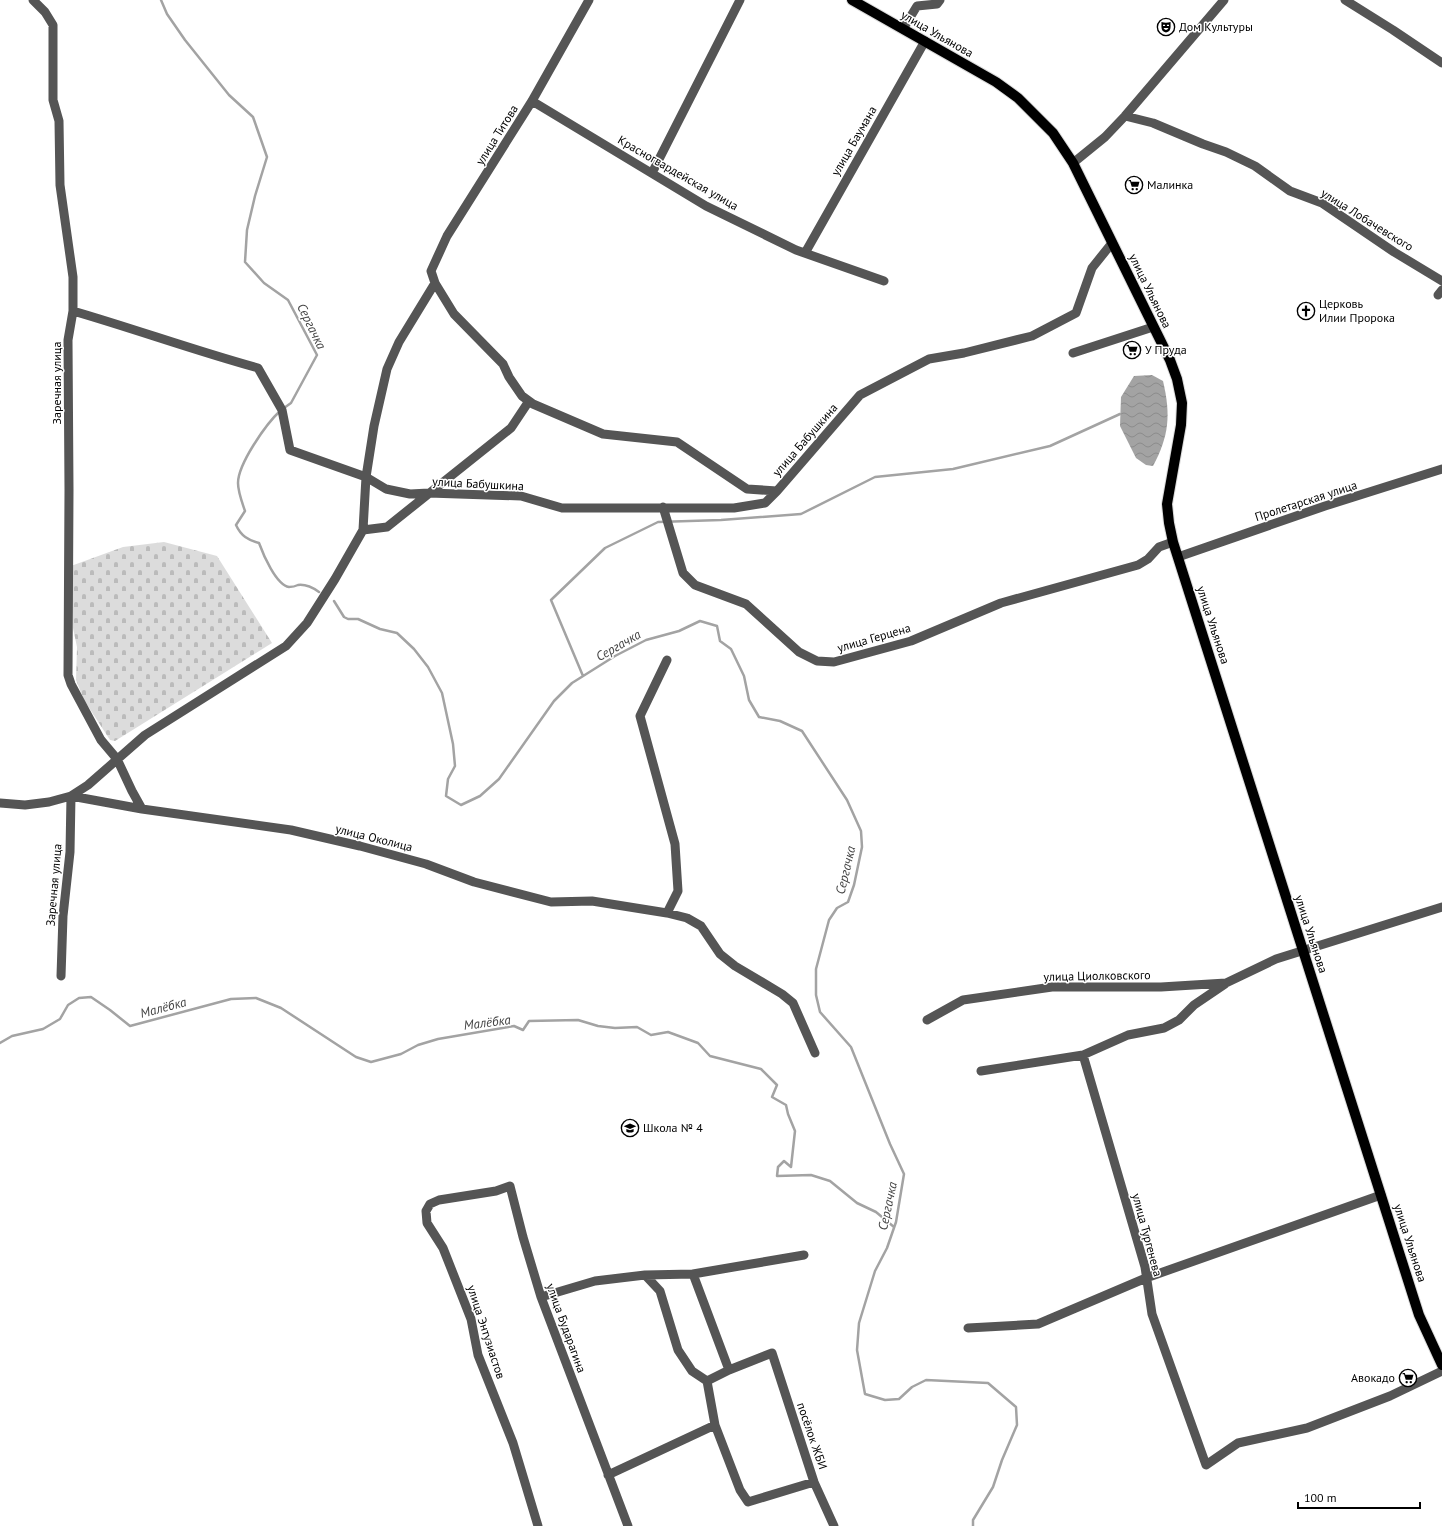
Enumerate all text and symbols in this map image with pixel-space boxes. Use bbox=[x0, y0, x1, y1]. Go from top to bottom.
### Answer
street label: улица Ульянова bbox=[898, 7, 976, 60]
theatre icon: Дом Культуры bbox=[1156, 17, 1176, 37]
place label: Дом Культуры bbox=[1179, 19, 1253, 34]
street label: улица Титова bbox=[472, 102, 521, 168]
street label: улица Баумана bbox=[828, 103, 880, 178]
street label: Красногвардейская улица bbox=[615, 132, 741, 213]
supermarket icon: Малинка bbox=[1124, 175, 1144, 195]
place label: Малинка bbox=[1147, 177, 1193, 192]
street label: улица Лобачевского bbox=[1318, 185, 1416, 254]
street label: улица Ульянова bbox=[1126, 251, 1175, 331]
place label: Церковь Илии Пророка bbox=[1319, 296, 1395, 325]
water label: Сергачка bbox=[293, 300, 330, 353]
church icon: Церковь Илии Пророка bbox=[1296, 301, 1316, 321]
supermarket icon: У Пруда bbox=[1122, 340, 1142, 360]
street label: Заречная улица bbox=[49, 342, 64, 424]
place label: У Пруда bbox=[1145, 342, 1187, 357]
street label: улица Бабушкина bbox=[769, 400, 840, 479]
street label: улица Бабушкина bbox=[432, 474, 524, 493]
street label: Пролетарская улица bbox=[1253, 477, 1359, 524]
street label: улица Ульянова bbox=[1194, 584, 1233, 666]
street label: улица Герцена bbox=[836, 620, 912, 655]
water label: Сергачка bbox=[593, 625, 644, 665]
street label: улица Околица bbox=[334, 821, 414, 854]
street label: Заречная улица bbox=[42, 843, 65, 927]
water label: Сергачка bbox=[832, 844, 859, 896]
street label: улица Ульянова bbox=[1292, 893, 1331, 975]
street label: улица Циолковского bbox=[1043, 967, 1151, 984]
water label: Малёбка bbox=[138, 993, 189, 1022]
water label: Малёбка bbox=[463, 1011, 512, 1034]
school or university icon: Школа № 4 bbox=[620, 1118, 640, 1138]
place label: Школа № 4 bbox=[643, 1120, 703, 1135]
water label: Сергачка bbox=[874, 1180, 901, 1232]
street label: улица Тургенева bbox=[1129, 1192, 1166, 1278]
street label: улица Ульянова bbox=[1391, 1202, 1430, 1284]
street label: улица Бударагина bbox=[543, 1281, 590, 1375]
street label: улица Энтузиастов bbox=[464, 1283, 509, 1381]
supermarket icon: Авокадо bbox=[1398, 1368, 1418, 1388]
place label: Авокадо bbox=[1351, 1370, 1395, 1385]
street label: посёлок ЖБИ bbox=[794, 1400, 831, 1471]
scale bar bbox=[1298, 1484, 1420, 1510]
text: 100 m bbox=[1304, 1490, 1337, 1505]

